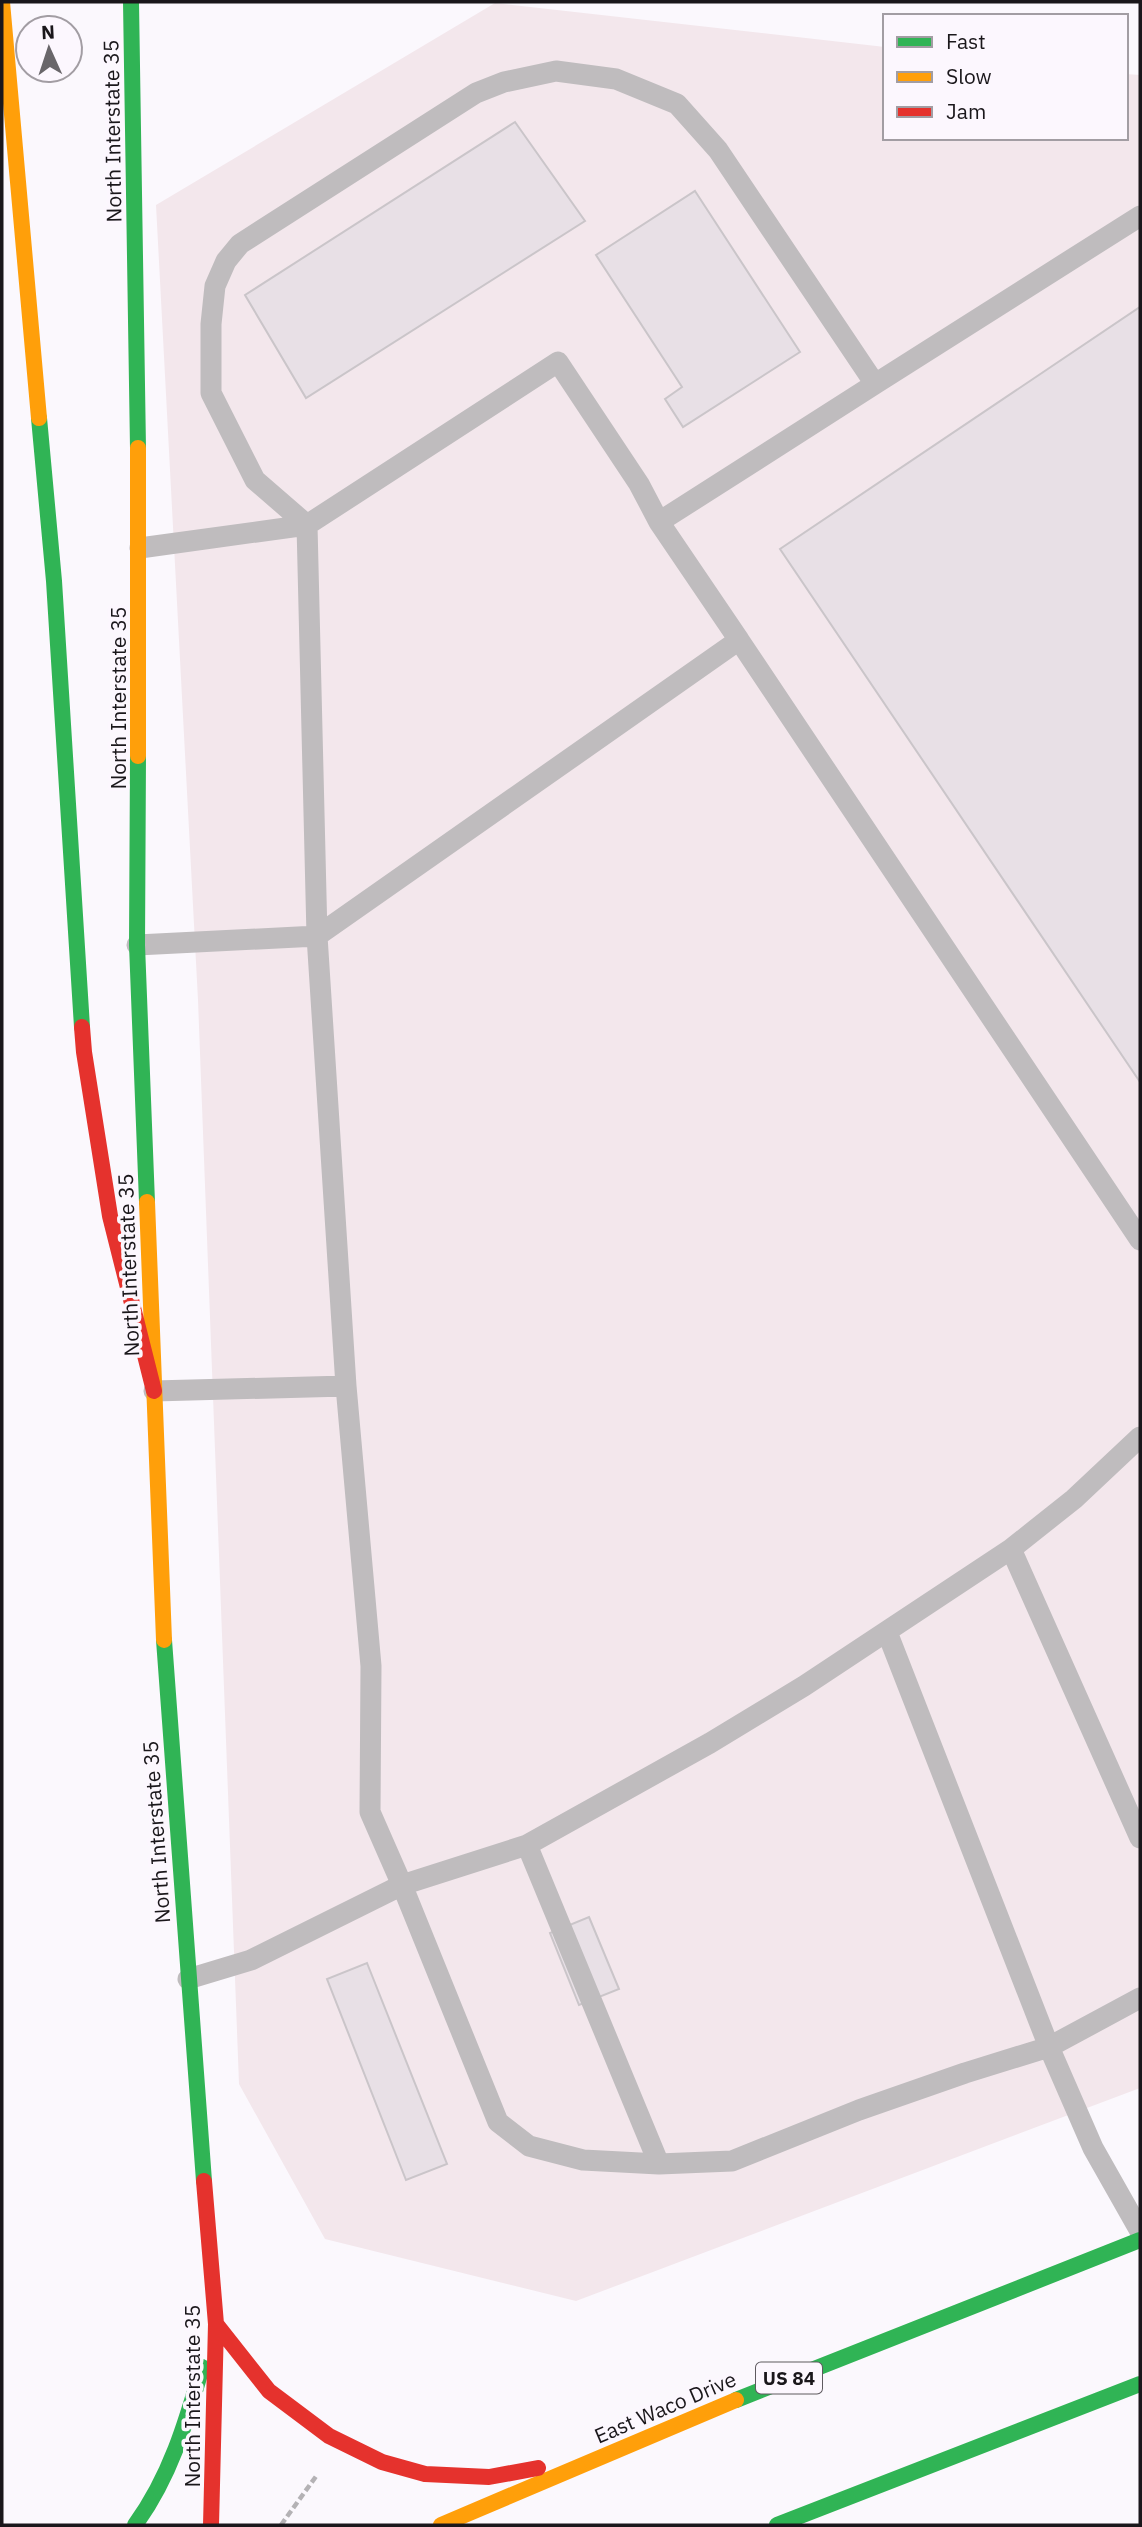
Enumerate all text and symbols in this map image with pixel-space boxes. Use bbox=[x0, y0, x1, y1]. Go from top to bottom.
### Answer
north arrow bbox=[14, 14, 84, 84]
legend bbox=[883, 14, 1128, 140]
text: N bbox=[41, 20, 56, 44]
text: Fast bbox=[946, 27, 986, 55]
street label: North Interstate 35 bbox=[96, 39, 128, 223]
text: Slow bbox=[946, 62, 992, 90]
text: Jam bbox=[946, 97, 986, 125]
street label: North Interstate 35 bbox=[104, 606, 132, 790]
street label: North Interstate 35 bbox=[111, 1173, 145, 1357]
street label: North Interstate 35 bbox=[136, 1740, 176, 1924]
street label: North Interstate 35 bbox=[178, 2304, 206, 2488]
road number: US 84 bbox=[756, 2362, 822, 2394]
street label: East Waco Drive bbox=[590, 2365, 740, 2449]

